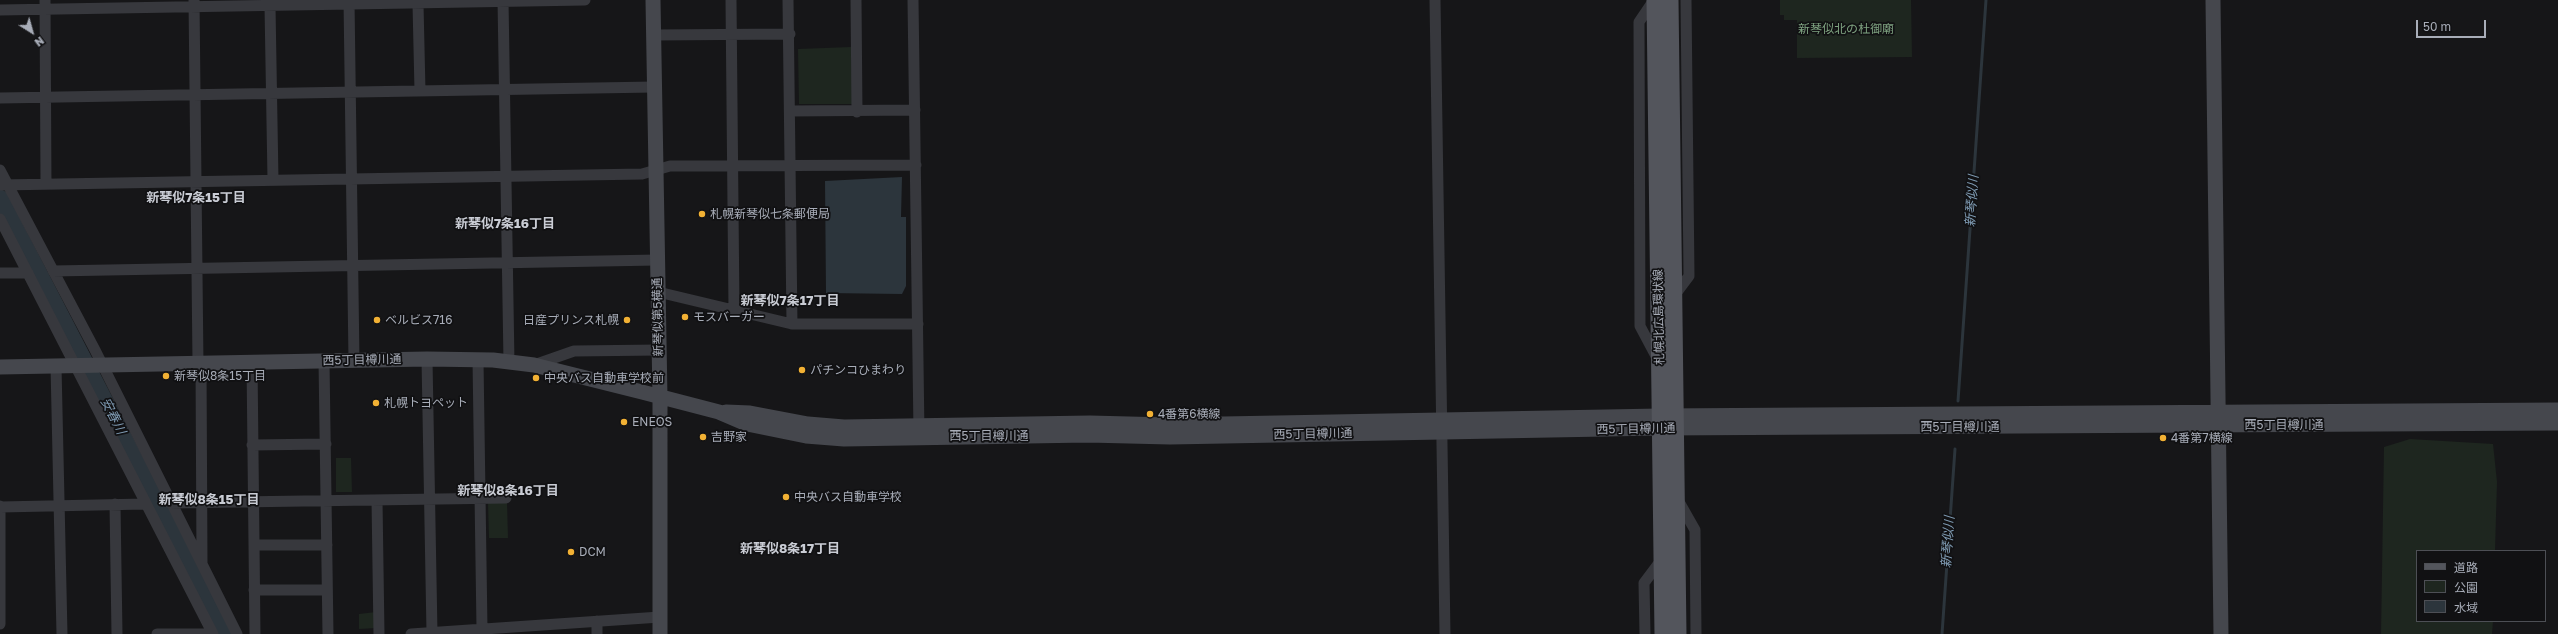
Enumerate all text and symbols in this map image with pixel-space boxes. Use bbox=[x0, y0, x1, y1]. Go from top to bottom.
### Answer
north arrow bbox=[12, 12, 52, 52]
scale bar bbox=[2418, 12, 2488, 38]
text: 50 m bbox=[2423, 19, 2451, 34]
park label: 新琴似北の杜御廟 bbox=[1798, 22, 1894, 36]
text: N bbox=[32, 34, 47, 50]
water label: 新琴似川 bbox=[1962, 175, 1982, 227]
district label: 新琴似7条15丁目 bbox=[146, 190, 246, 206]
place label: 札幌新琴似七条郵便局 bbox=[710, 207, 830, 221]
marker: 札幌新琴似七条郵便局 bbox=[697, 209, 707, 219]
district label: 新琴似7条16丁目 bbox=[455, 216, 555, 232]
street label: 札幌北広島環状線 bbox=[1651, 269, 1667, 365]
street label: 新琴似第5横通 bbox=[650, 277, 666, 357]
district label: 新琴似7条17丁目 bbox=[741, 293, 839, 309]
place label: モスバーガー bbox=[693, 310, 765, 324]
marker: モスバーガー bbox=[680, 312, 690, 322]
place label: ベルビス716 bbox=[385, 313, 452, 327]
place label: 日産プリンス札幌 bbox=[523, 313, 619, 327]
marker: ベルビス716 bbox=[372, 315, 382, 325]
marker: 日産プリンス札幌 bbox=[622, 315, 632, 325]
street label: 西5丁目樽川通 bbox=[322, 352, 402, 368]
place label: パチンコひまわり bbox=[810, 363, 906, 377]
marker: パチンコひまわり bbox=[797, 365, 807, 375]
place label: 新琴似8条15丁目 bbox=[174, 369, 266, 383]
marker: 新琴似8条15丁目 bbox=[161, 371, 171, 381]
place label: 中央バス自動車学校前 bbox=[544, 371, 664, 385]
marker: 中央バス自動車学校前 bbox=[531, 373, 541, 383]
water label: 安春川 bbox=[97, 395, 129, 437]
place label: 札幌トヨペット bbox=[384, 396, 468, 410]
marker: 札幌トヨペット bbox=[371, 398, 381, 408]
place label: 4番第6横線 bbox=[1158, 407, 1221, 421]
marker: 4番第6横線 bbox=[1145, 409, 1155, 419]
place label: ENEOS bbox=[632, 415, 672, 429]
marker: ENEOS bbox=[619, 417, 629, 427]
street label: 西5丁目樽川通 bbox=[2245, 418, 2323, 432]
street label: 西5丁目樽川通 bbox=[1921, 420, 1999, 434]
street label: 西5丁目樽川通 bbox=[1596, 421, 1676, 437]
street label: 西5丁目樽川通 bbox=[1273, 426, 1353, 442]
street label: 西5丁目樽川通 bbox=[950, 429, 1028, 443]
place label: 吉野家 bbox=[711, 430, 747, 444]
place label: 4番第7横線 bbox=[2171, 431, 2233, 445]
marker: 吉野家 bbox=[698, 432, 708, 442]
marker: 4番第7横線 bbox=[2158, 433, 2168, 443]
district label: 新琴似8条16丁目 bbox=[457, 483, 559, 499]
place label: 中央バス自動車学校 bbox=[794, 490, 902, 504]
district label: 新琴似8条15丁目 bbox=[159, 492, 259, 508]
marker: 中央バス自動車学校 bbox=[781, 492, 791, 502]
water label: 新琴似川 bbox=[1938, 516, 1958, 568]
district label: 新琴似8条17丁目 bbox=[740, 541, 840, 557]
place label: DCM bbox=[579, 545, 606, 559]
marker: DCM bbox=[566, 547, 576, 557]
legend bbox=[2416, 550, 2546, 622]
text: 道路 bbox=[2454, 560, 2478, 575]
text: 公園 bbox=[2454, 580, 2478, 595]
text: 水域 bbox=[2454, 600, 2478, 615]

